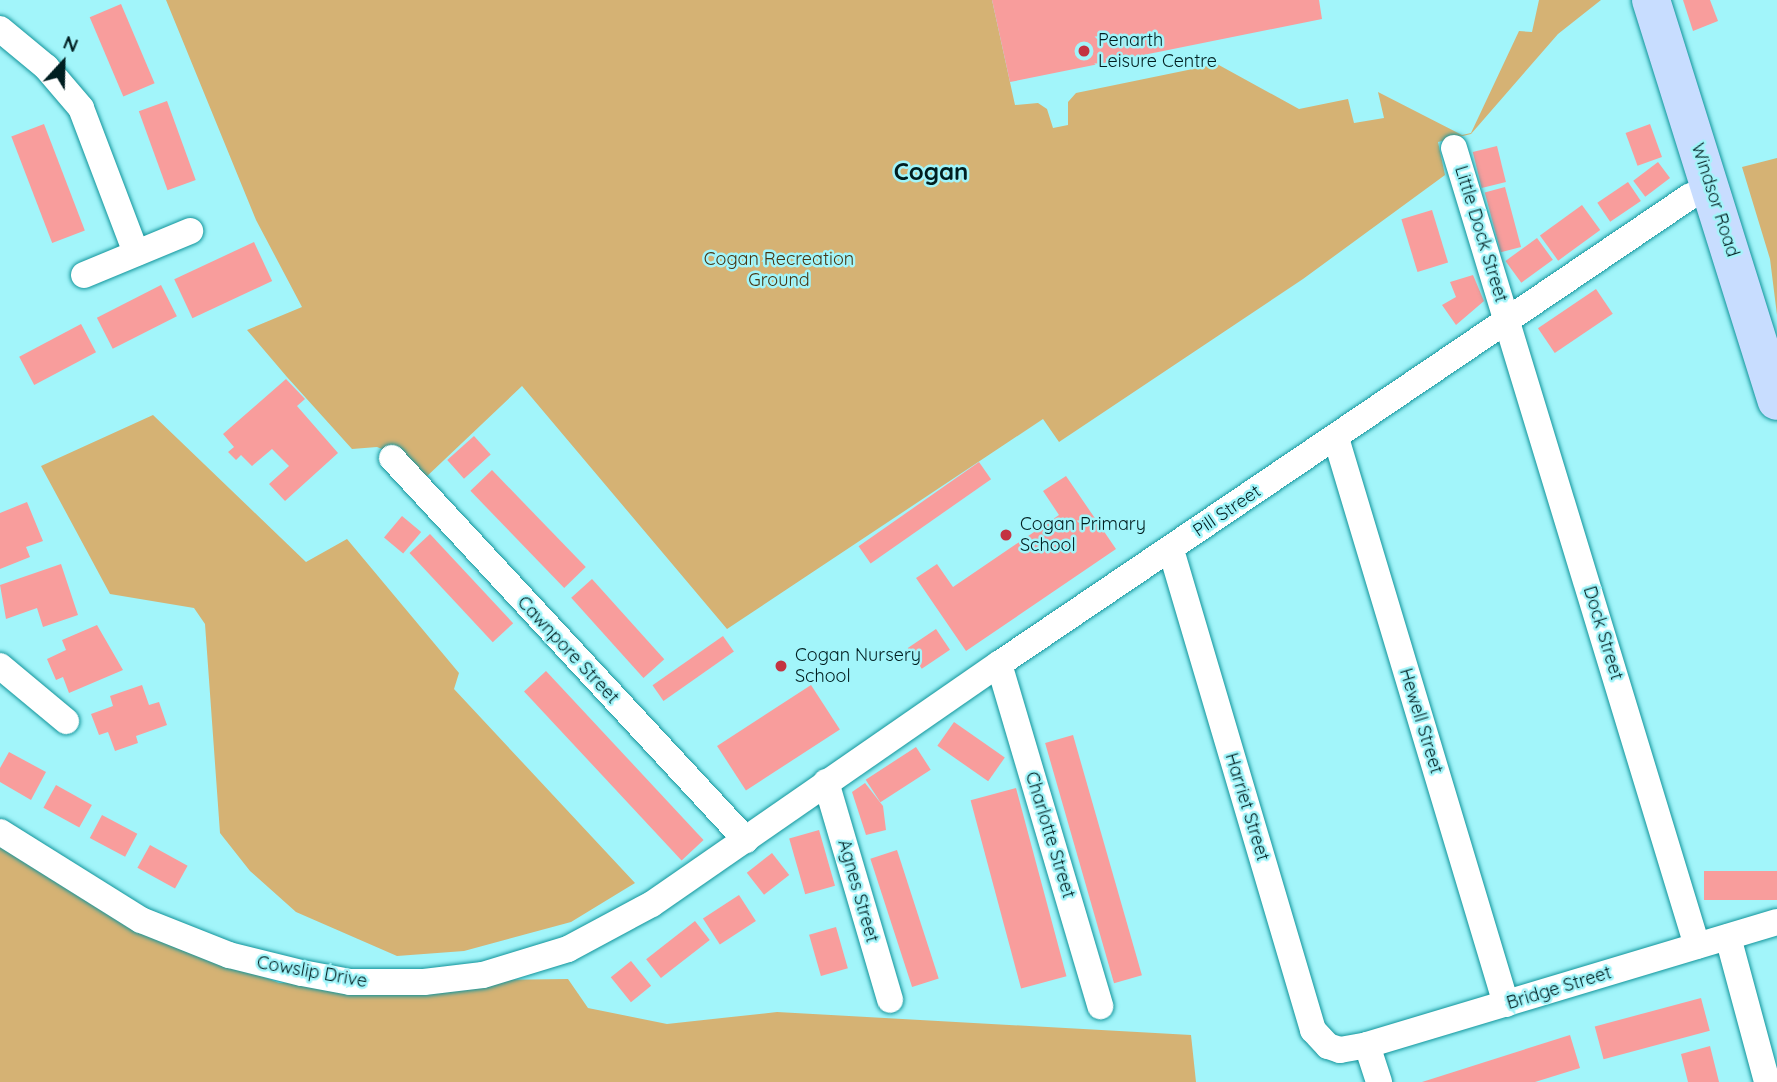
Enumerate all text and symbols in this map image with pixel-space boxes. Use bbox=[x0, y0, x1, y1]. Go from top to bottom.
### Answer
north arrow bbox=[28, 28, 98, 98]
text: N bbox=[60, 30, 82, 57]
place label: Penarth Leisure Centre bbox=[1098, 30, 1217, 72]
marker: Penarth Leisure Centre bbox=[1076, 43, 1092, 59]
street label: Windsor Road bbox=[1686, 140, 1744, 260]
district label: Cogan bbox=[894, 158, 968, 186]
street label: Little Dock Street bbox=[1450, 163, 1512, 305]
park label: Cogan Recreation Ground bbox=[704, 249, 854, 292]
street label: Pill Street bbox=[1189, 481, 1265, 541]
place label: Cogan Primary School bbox=[1020, 514, 1146, 556]
marker: Cogan Primary School bbox=[998, 527, 1014, 543]
street label: Dock Street bbox=[1578, 583, 1628, 683]
street label: Cawnpore Street bbox=[513, 592, 623, 708]
place label: Cogan Nursery School bbox=[795, 645, 921, 688]
marker: Cogan Nursery School bbox=[773, 658, 789, 674]
street label: Hewell Street bbox=[1395, 666, 1447, 776]
street label: Harriet Street bbox=[1220, 750, 1274, 864]
street label: Charlotte Street bbox=[1021, 769, 1079, 901]
street label: Agnes Street bbox=[833, 837, 883, 945]
street label: Cowslip Drive bbox=[255, 952, 369, 992]
street label: Bridge Street bbox=[1504, 962, 1614, 1014]

